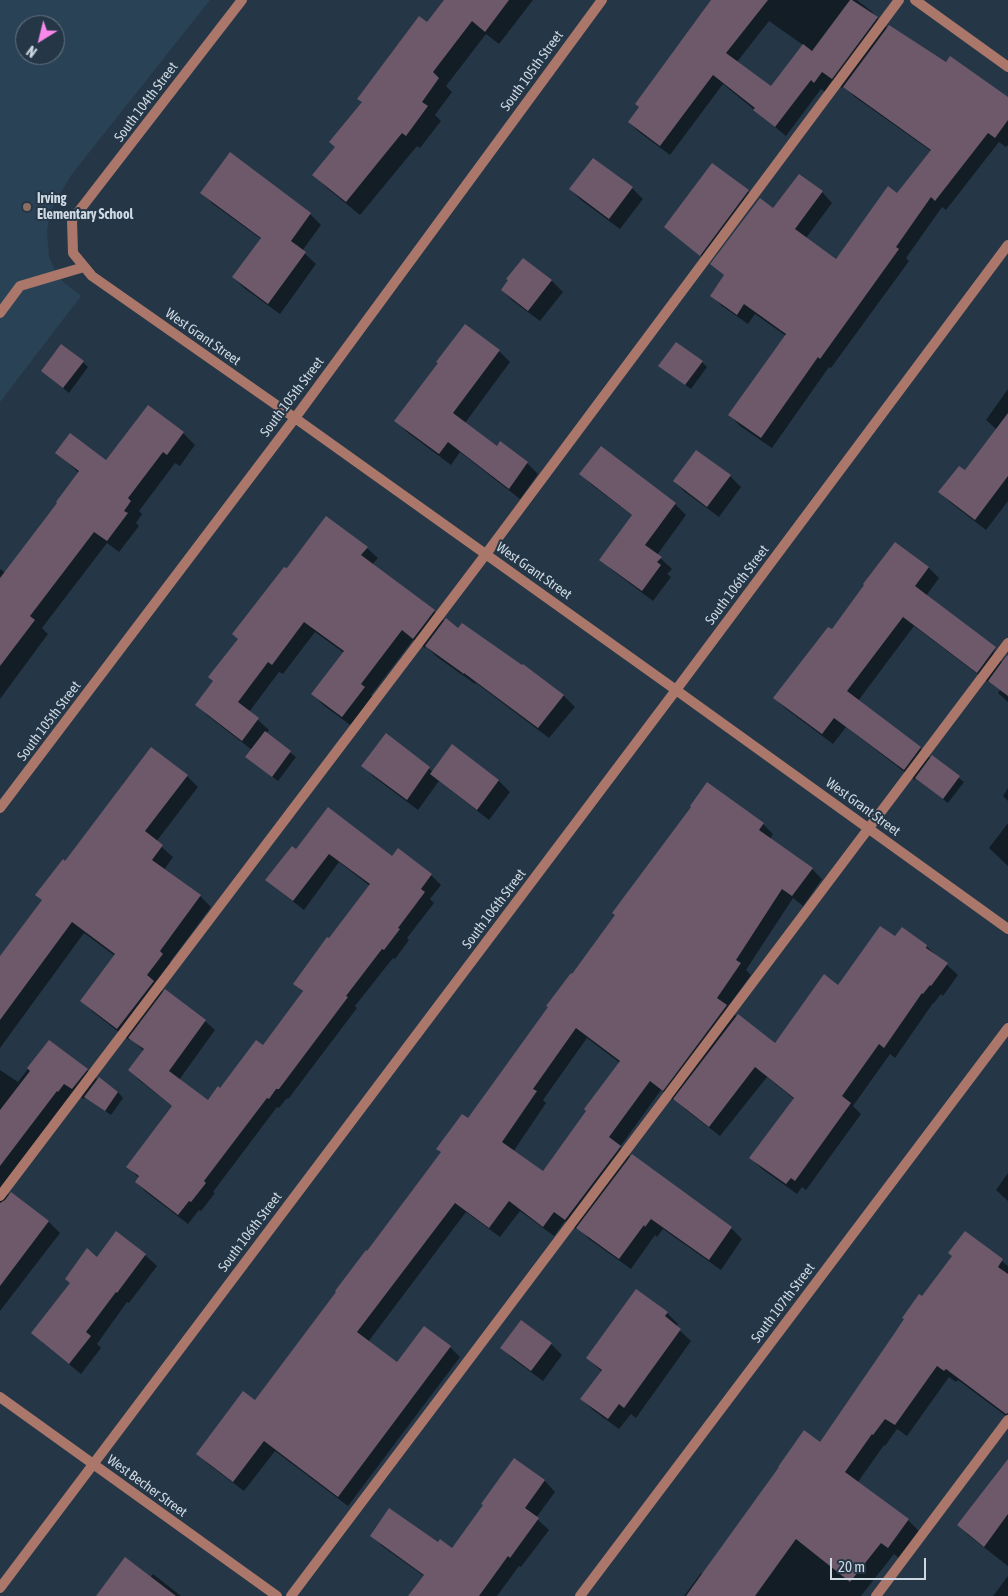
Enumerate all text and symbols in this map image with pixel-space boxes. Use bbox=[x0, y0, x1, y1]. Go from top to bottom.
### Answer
north arrow bbox=[15, 15, 65, 65]
street label: South 105th Street bbox=[497, 28, 567, 114]
text: N bbox=[24, 42, 40, 60]
street label: South 104th Street bbox=[111, 59, 181, 145]
place label: Irving Elementary School bbox=[37, 191, 133, 223]
marker: Irving Elementary School bbox=[21, 201, 33, 213]
street label: West Grant Street bbox=[162, 305, 244, 369]
street label: South 105th Street bbox=[257, 354, 327, 440]
street label: West Grant Street bbox=[493, 539, 575, 603]
street label: South 106th Street bbox=[702, 542, 772, 628]
street label: South 105th Street bbox=[14, 678, 84, 764]
street label: West Grant Street bbox=[822, 774, 904, 840]
street label: South 106th Street bbox=[459, 866, 529, 952]
street label: South 106th Street bbox=[215, 1189, 285, 1275]
street label: South 107th Street bbox=[748, 1260, 818, 1346]
street label: West Becher Street bbox=[104, 1451, 190, 1521]
scale bar bbox=[833, 1548, 929, 1580]
text: 20 m bbox=[838, 1558, 865, 1575]

